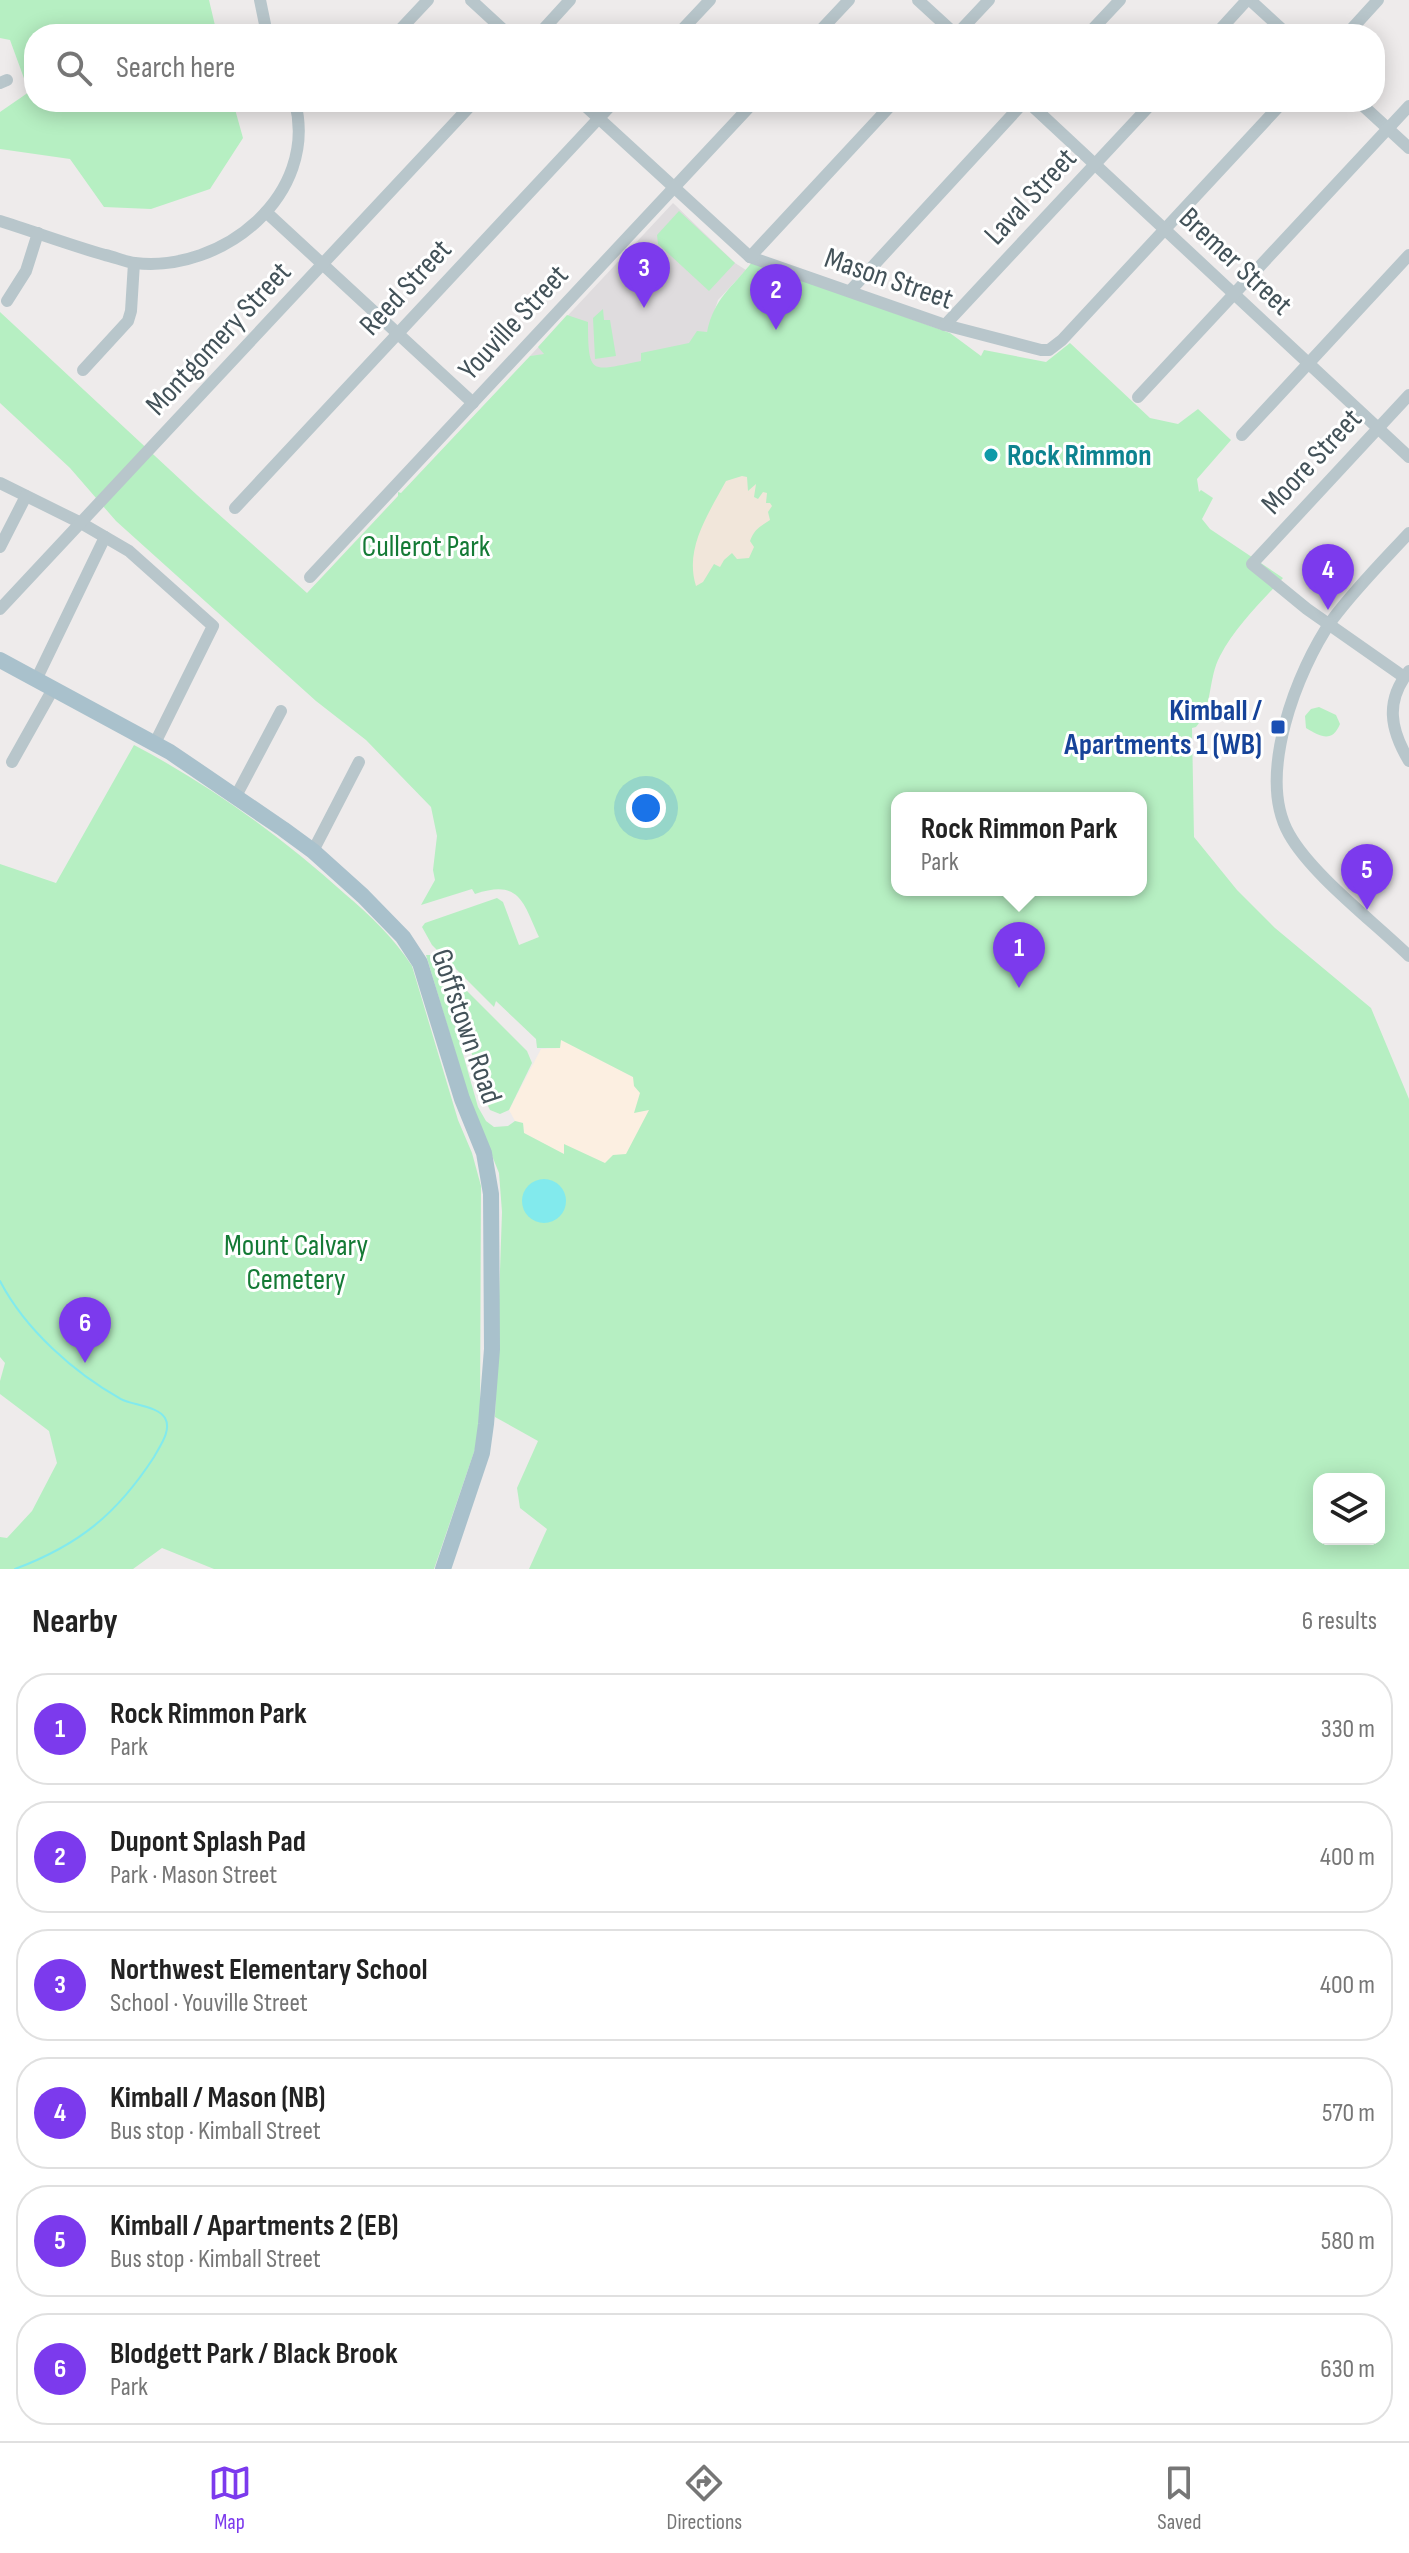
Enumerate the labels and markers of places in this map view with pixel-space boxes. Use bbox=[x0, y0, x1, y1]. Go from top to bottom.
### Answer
pin: 3 bbox=[618, 242, 670, 308]
pin: 2 bbox=[750, 264, 802, 330]
place label: Rock Rimmon bbox=[1007, 438, 1152, 474]
marker: Rock Rimmon bbox=[982, 446, 1000, 464]
pin: 4 bbox=[1302, 544, 1354, 610]
place label: Kimball / Apartments 1 (WB) bbox=[1063, 693, 1262, 763]
marker: Kimball / Apartments 1 (WB) bbox=[1269, 718, 1287, 736]
pin: 5 bbox=[1341, 844, 1393, 910]
pin: 1 bbox=[993, 922, 1045, 988]
pin: 6 bbox=[59, 1297, 111, 1363]

